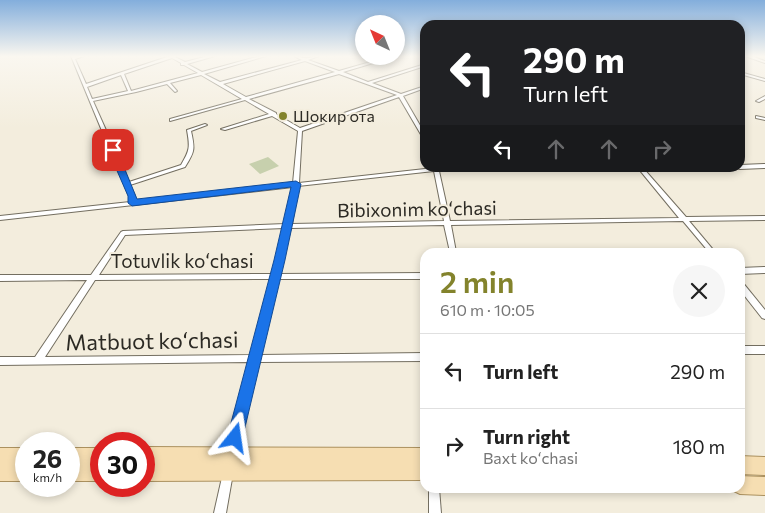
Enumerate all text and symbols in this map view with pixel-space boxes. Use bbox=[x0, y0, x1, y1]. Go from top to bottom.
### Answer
north arrow bbox=[355, 15, 405, 65]
map controls bbox=[355, 15, 405, 65]
text: 290 m bbox=[523, 37, 625, 80]
icon: left bbox=[440, 40, 505, 105]
text: Turn left bbox=[523, 80, 608, 107]
place label: Шокир ота bbox=[293, 106, 375, 125]
marker: Шокир ота bbox=[277, 110, 289, 122]
pin bbox=[92, 129, 134, 171]
icon: left bbox=[489, 135, 517, 163]
icon: ahead bbox=[542, 135, 570, 163]
icon: ahead bbox=[595, 135, 623, 163]
icon: right bbox=[648, 135, 676, 163]
icon: arrive bbox=[99, 136, 127, 164]
street label: Bibixonim koʻchasi bbox=[337, 196, 497, 221]
street label: Totuvlik koʻchasi bbox=[110, 249, 254, 272]
text: 2 min bbox=[440, 262, 514, 299]
button: close bbox=[673, 265, 725, 317]
text: 610 m · 10:05 bbox=[440, 300, 535, 319]
street label: Matbuot koʻchasi bbox=[65, 325, 239, 356]
icon: left bbox=[440, 357, 468, 385]
text: Turn left bbox=[483, 360, 558, 383]
text: 290 m bbox=[670, 360, 725, 383]
position arrow bbox=[208, 411, 260, 463]
text: Turn right bbox=[483, 425, 570, 448]
speed limit sign: 30 bbox=[90, 432, 155, 497]
icon: right bbox=[440, 432, 468, 460]
text: 180 m bbox=[673, 435, 725, 458]
text: 26 bbox=[33, 443, 62, 473]
text: Baxt koʻchasi bbox=[483, 448, 578, 467]
text: km/h bbox=[33, 470, 62, 484]

